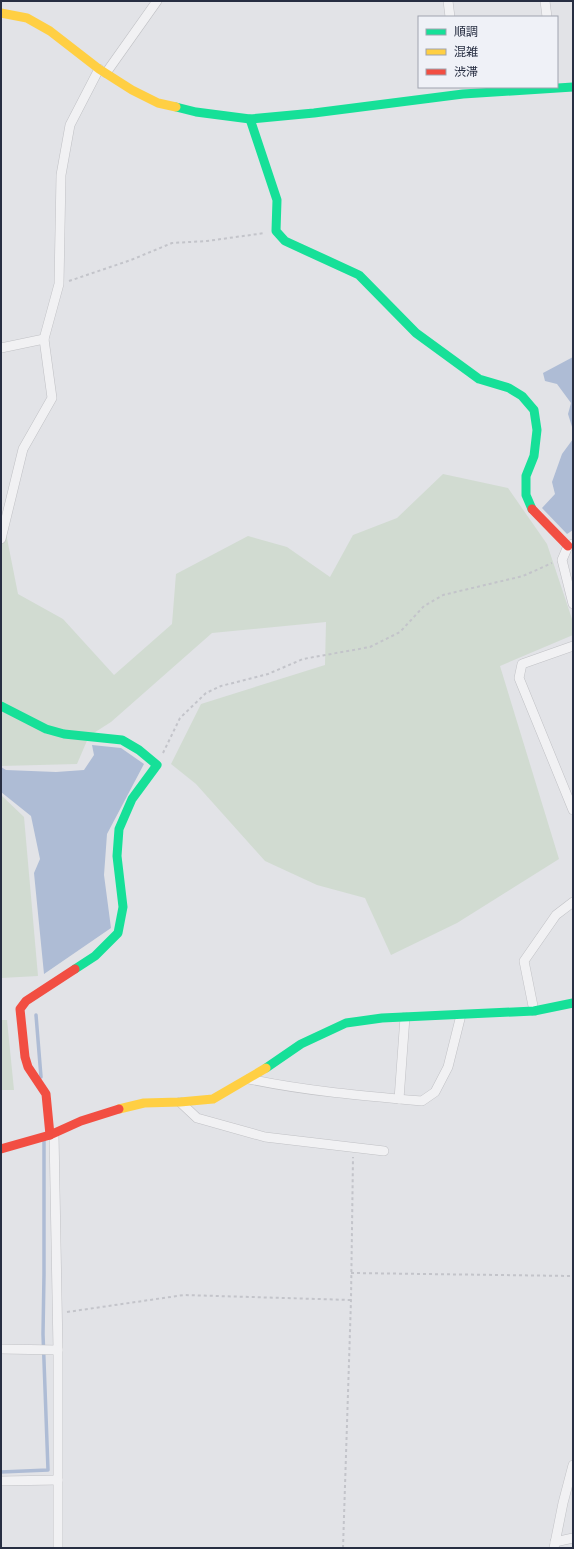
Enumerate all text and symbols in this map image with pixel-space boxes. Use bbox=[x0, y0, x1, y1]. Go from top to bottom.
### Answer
legend bbox=[418, 16, 558, 88]
text: 順調 bbox=[454, 23, 478, 40]
text: 混雑 bbox=[454, 43, 478, 60]
text: 渋滞 bbox=[454, 63, 478, 80]

